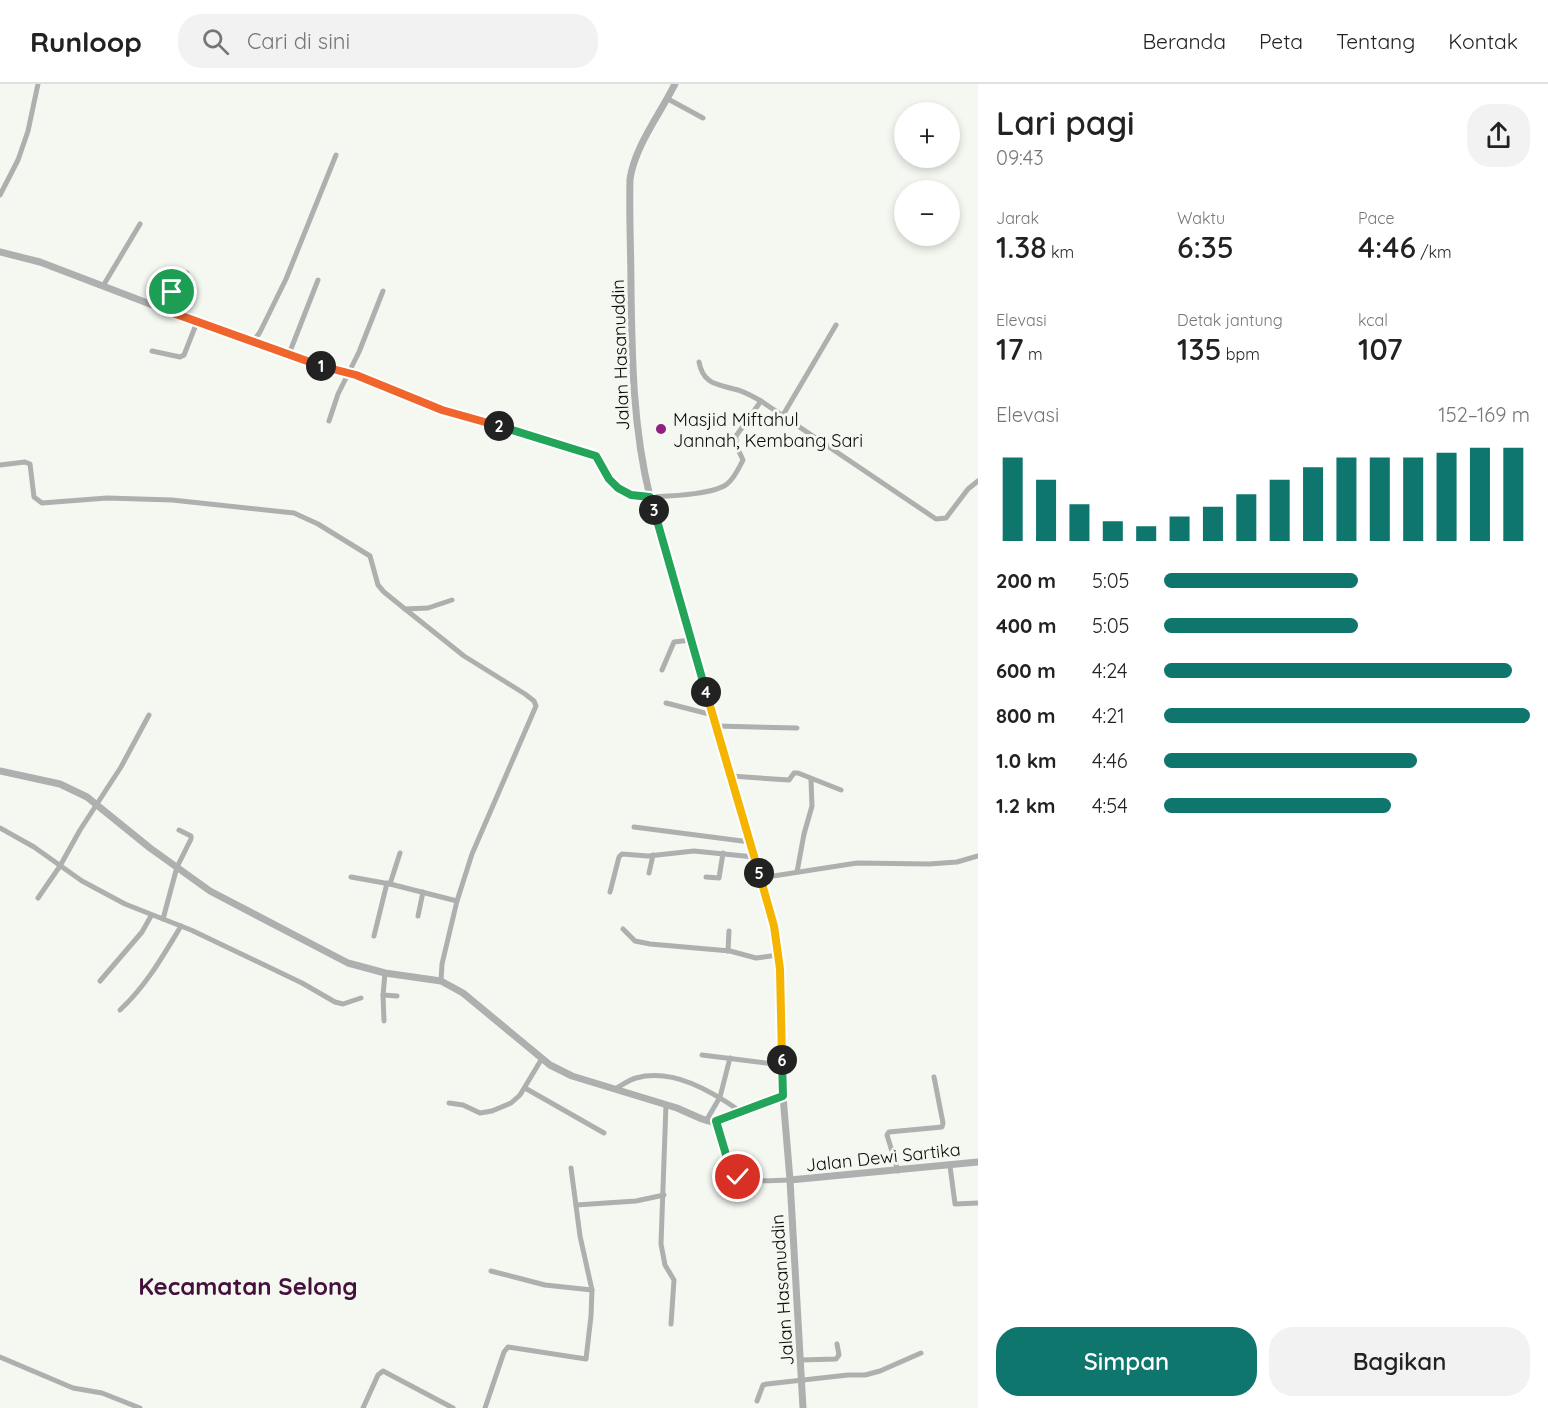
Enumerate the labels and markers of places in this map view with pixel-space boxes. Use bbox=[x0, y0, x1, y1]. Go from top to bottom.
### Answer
pin bbox=[146, 266, 197, 317]
pin: 1 bbox=[306, 351, 336, 381]
place label: Masjid Miftahul Jannah, Kembang Sari bbox=[673, 408, 863, 452]
pin: 2 bbox=[484, 411, 514, 441]
marker: Masjid Miftahul Jannah, Kembang Sari bbox=[654, 422, 668, 436]
pin: 3 bbox=[639, 495, 669, 525]
pin: 4 bbox=[691, 677, 721, 707]
pin: 5 bbox=[744, 858, 774, 888]
pin: 6 bbox=[767, 1045, 797, 1075]
pin bbox=[712, 1151, 763, 1202]

